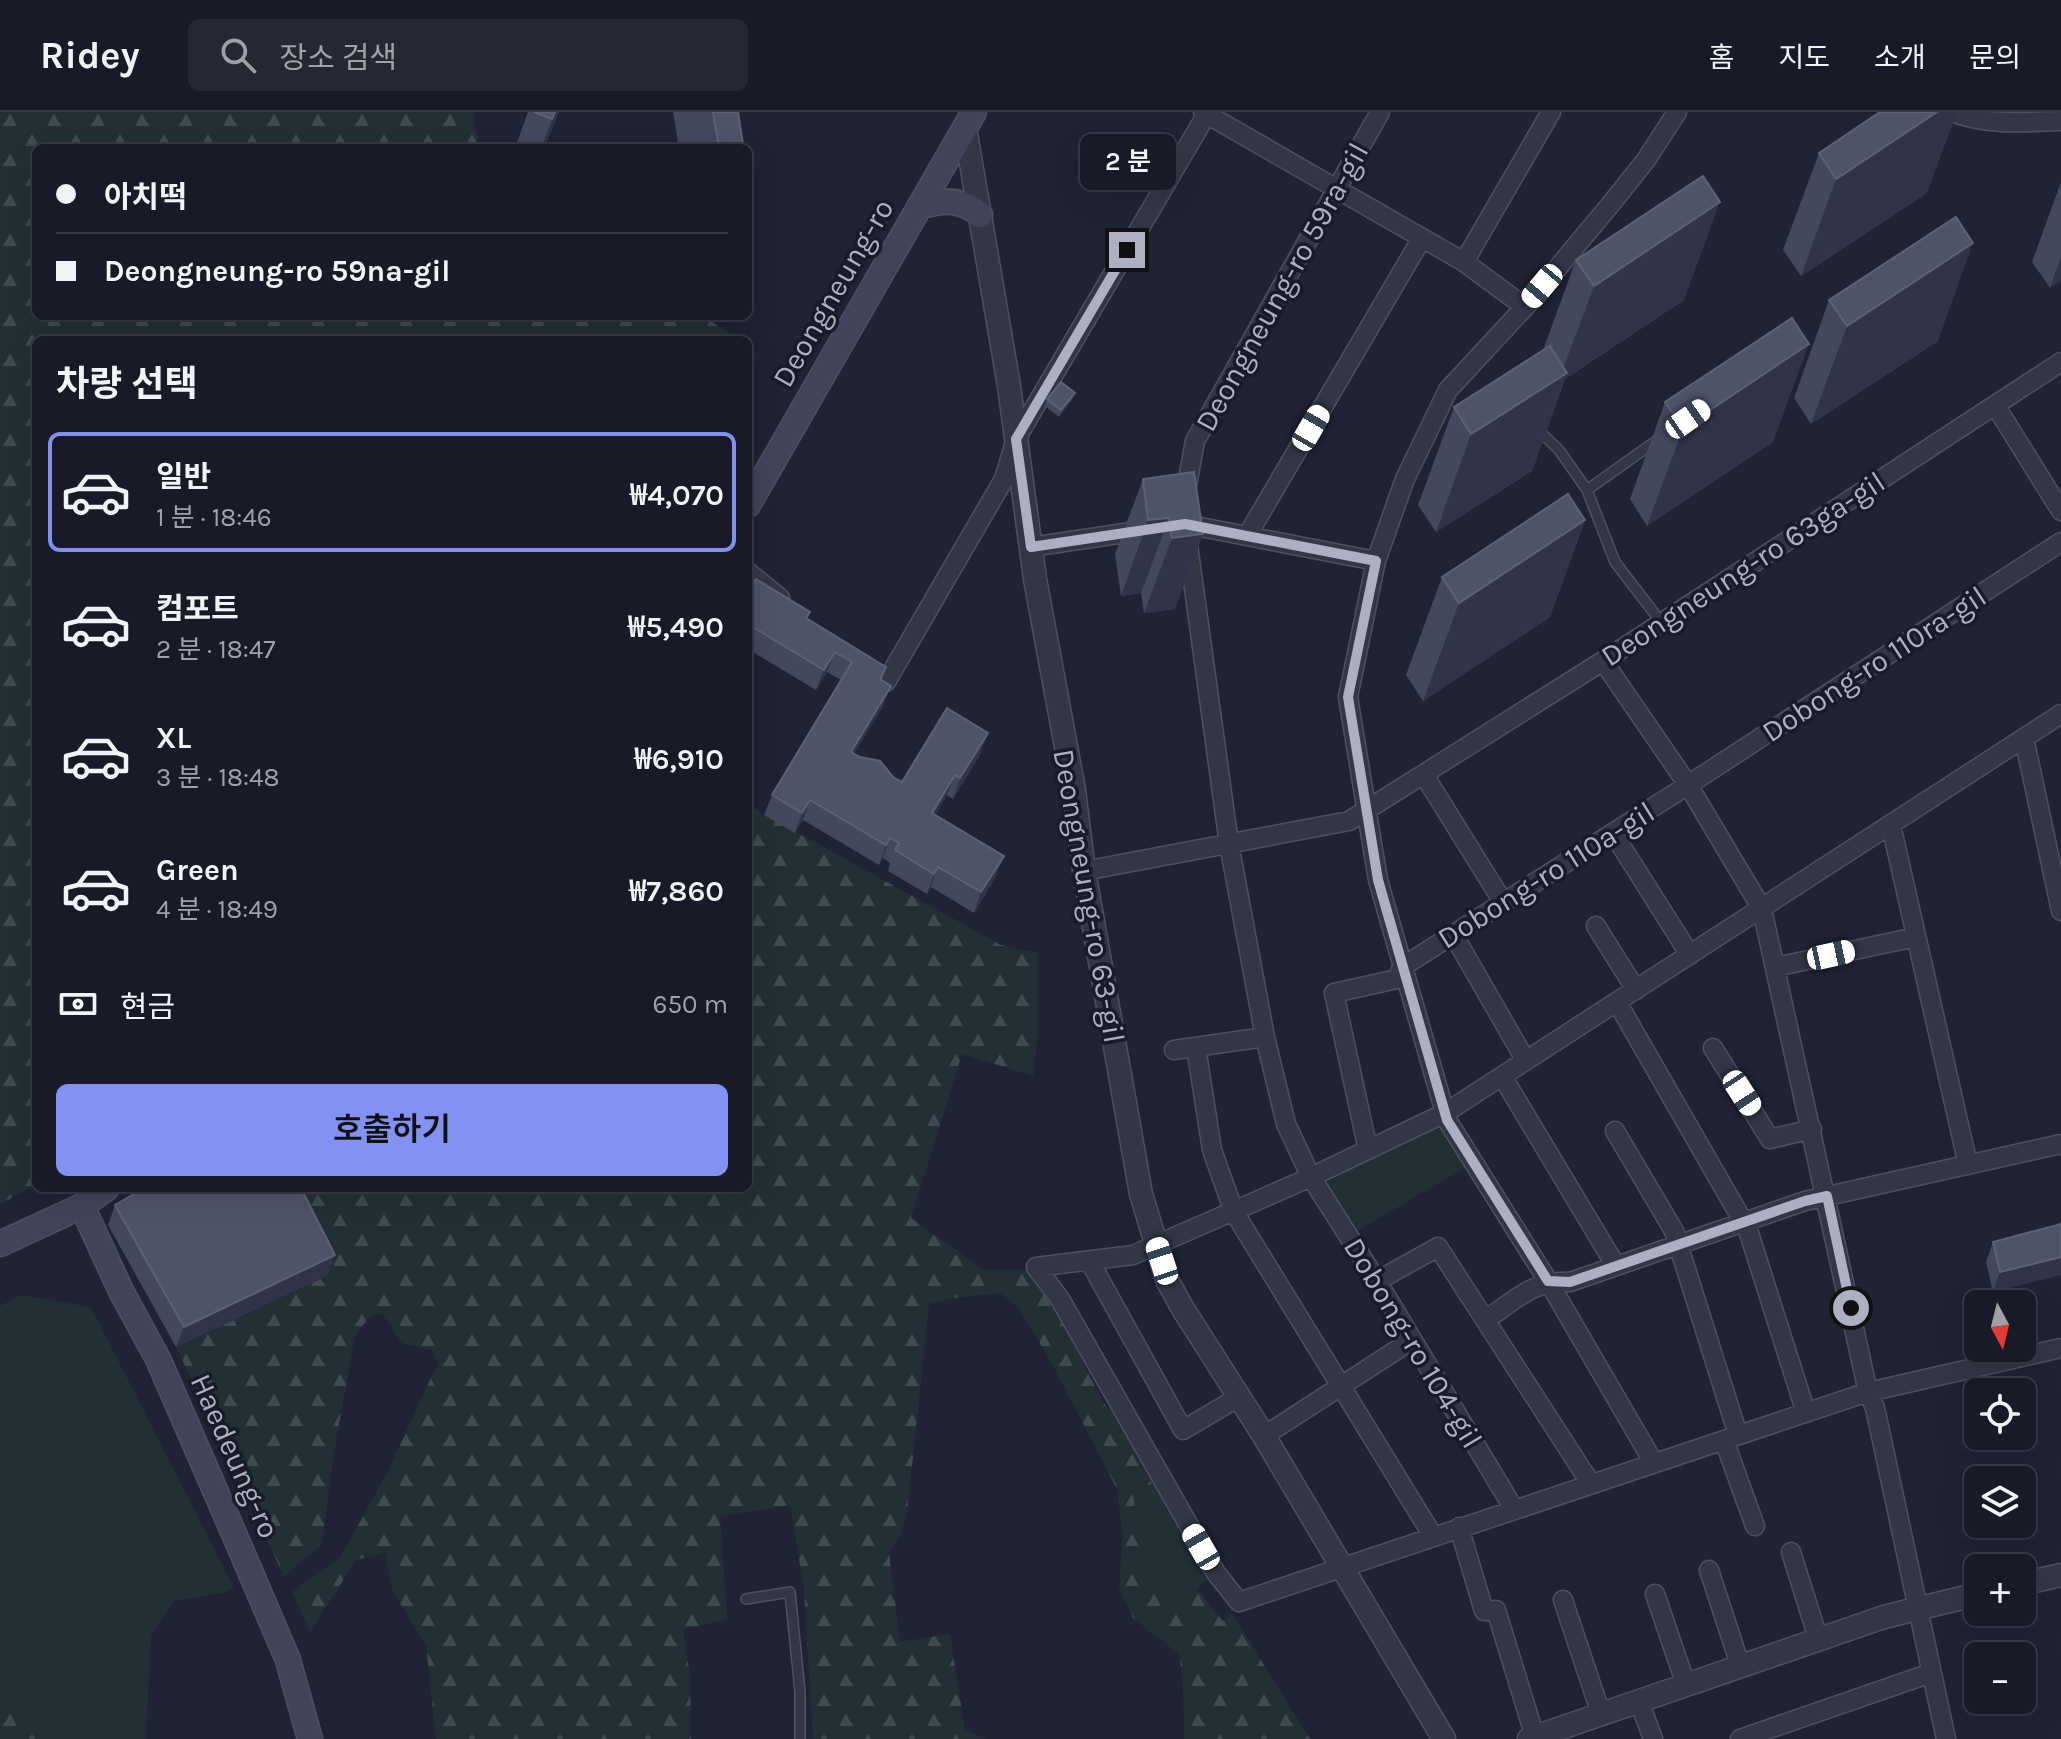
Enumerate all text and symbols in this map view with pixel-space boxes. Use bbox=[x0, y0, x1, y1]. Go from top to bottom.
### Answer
search box bbox=[188, 19, 748, 91]
text: Ridey bbox=[40, 33, 140, 78]
icon: search bbox=[216, 33, 260, 77]
text: 장소 검색 bbox=[280, 40, 397, 76]
text: 홈 bbox=[1709, 41, 1734, 74]
text: 지도 bbox=[1778, 41, 1830, 74]
text: 소개 bbox=[1874, 41, 1925, 74]
text: 문의 bbox=[1969, 41, 2021, 74]
callout: 2 분 bbox=[1079, 134, 1175, 190]
street label: Deongneung-ro 59ra-gil bbox=[1188, 136, 1376, 438]
text: 2 분 bbox=[1105, 146, 1151, 177]
text: 아치떡 bbox=[104, 179, 187, 215]
street label: Deongneung-ro bbox=[765, 193, 901, 393]
route end bbox=[1109, 232, 1145, 268]
text: Deongneung-ro 59na-gil bbox=[104, 253, 450, 289]
car bbox=[1517, 260, 1567, 312]
text: 차량 선택 bbox=[56, 363, 198, 405]
car bbox=[1661, 395, 1715, 443]
car bbox=[1289, 401, 1333, 455]
icon: car bbox=[60, 456, 132, 528]
text: 일반 bbox=[156, 459, 211, 495]
street label: Deongneung-ro 63ga-gil bbox=[1594, 464, 1892, 674]
text: ₩4,070 bbox=[630, 477, 724, 513]
text: 1 분 · 18:46 bbox=[156, 502, 272, 533]
street label: Dobong-ro 110ra-gil bbox=[1755, 578, 1993, 750]
icon: car bbox=[60, 588, 132, 660]
text: 컴포트 bbox=[156, 591, 239, 627]
text: ₩5,490 bbox=[628, 609, 724, 645]
text: 2 분 · 18:47 bbox=[156, 634, 275, 665]
icon: car bbox=[60, 720, 132, 792]
text: XL bbox=[156, 720, 191, 756]
text: ₩6,910 bbox=[634, 741, 724, 777]
street label: Deongneung-ro 63-gil bbox=[1045, 746, 1133, 1046]
text: 3 분 · 18:48 bbox=[156, 762, 280, 793]
street label: Dobong-ro 110a-gil bbox=[1431, 794, 1661, 956]
icon: car bbox=[60, 852, 132, 924]
text: Green bbox=[156, 852, 239, 888]
text: ₩7,860 bbox=[629, 873, 724, 909]
text: 4 분 · 18:49 bbox=[156, 894, 278, 925]
car bbox=[1805, 938, 1857, 972]
icon: cash bbox=[56, 982, 100, 1026]
text: 현금 bbox=[120, 989, 175, 1025]
text: 650 m bbox=[653, 989, 728, 1020]
car bbox=[1719, 1066, 1765, 1120]
button: 호출하기 bbox=[56, 1084, 728, 1176]
street label: Dobong-ro 104-gil bbox=[1336, 1231, 1490, 1455]
car bbox=[1143, 1234, 1181, 1288]
route start bbox=[1833, 1290, 1869, 1326]
north arrow bbox=[1964, 1290, 2036, 1362]
map controls bbox=[1964, 1290, 2036, 1714]
street label: Haedeung-ro bbox=[183, 1368, 287, 1544]
button: locate bbox=[1964, 1378, 2036, 1450]
button: layers bbox=[1964, 1466, 2036, 1538]
car bbox=[1179, 1520, 1223, 1574]
button: + bbox=[1964, 1554, 2036, 1626]
button: − bbox=[1964, 1642, 2036, 1714]

